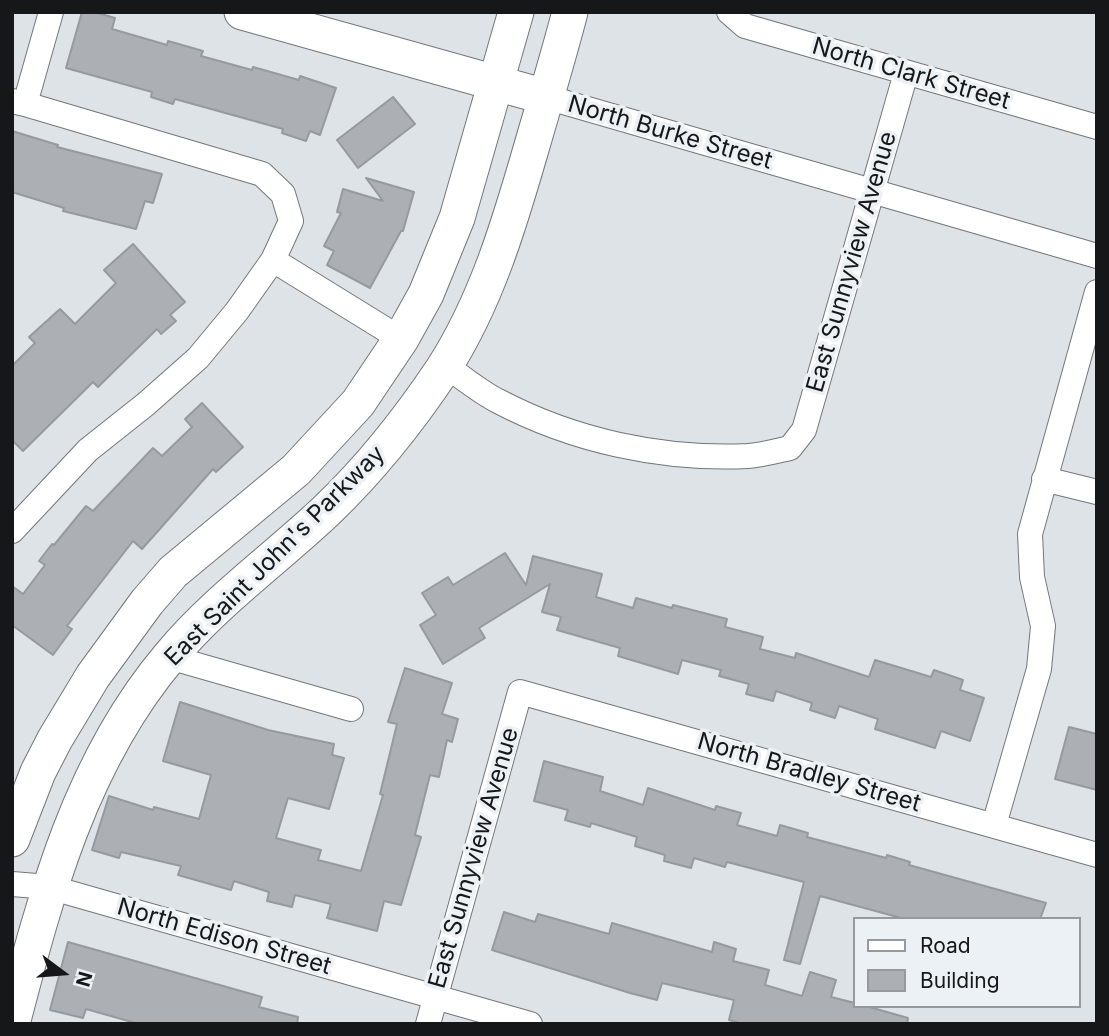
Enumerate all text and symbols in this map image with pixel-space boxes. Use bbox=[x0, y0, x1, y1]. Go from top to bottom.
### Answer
street label: North Clark Street bbox=[809, 32, 1013, 116]
street label: North Burke Street bbox=[565, 90, 775, 176]
street label: East Sunnyview Avenue bbox=[801, 128, 903, 396]
street label: East Saint John's Parkway bbox=[159, 440, 391, 672]
street label: East Sunnyview Avenue bbox=[423, 724, 525, 992]
street label: North Bradley Street bbox=[694, 727, 924, 819]
street label: North Edison Street bbox=[114, 893, 334, 981]
legend bbox=[853, 917, 1081, 1008]
text: Road bbox=[920, 933, 971, 958]
north arrow bbox=[28, 938, 98, 1008]
text: Building bbox=[920, 968, 1000, 993]
text: N bbox=[71, 969, 97, 989]

